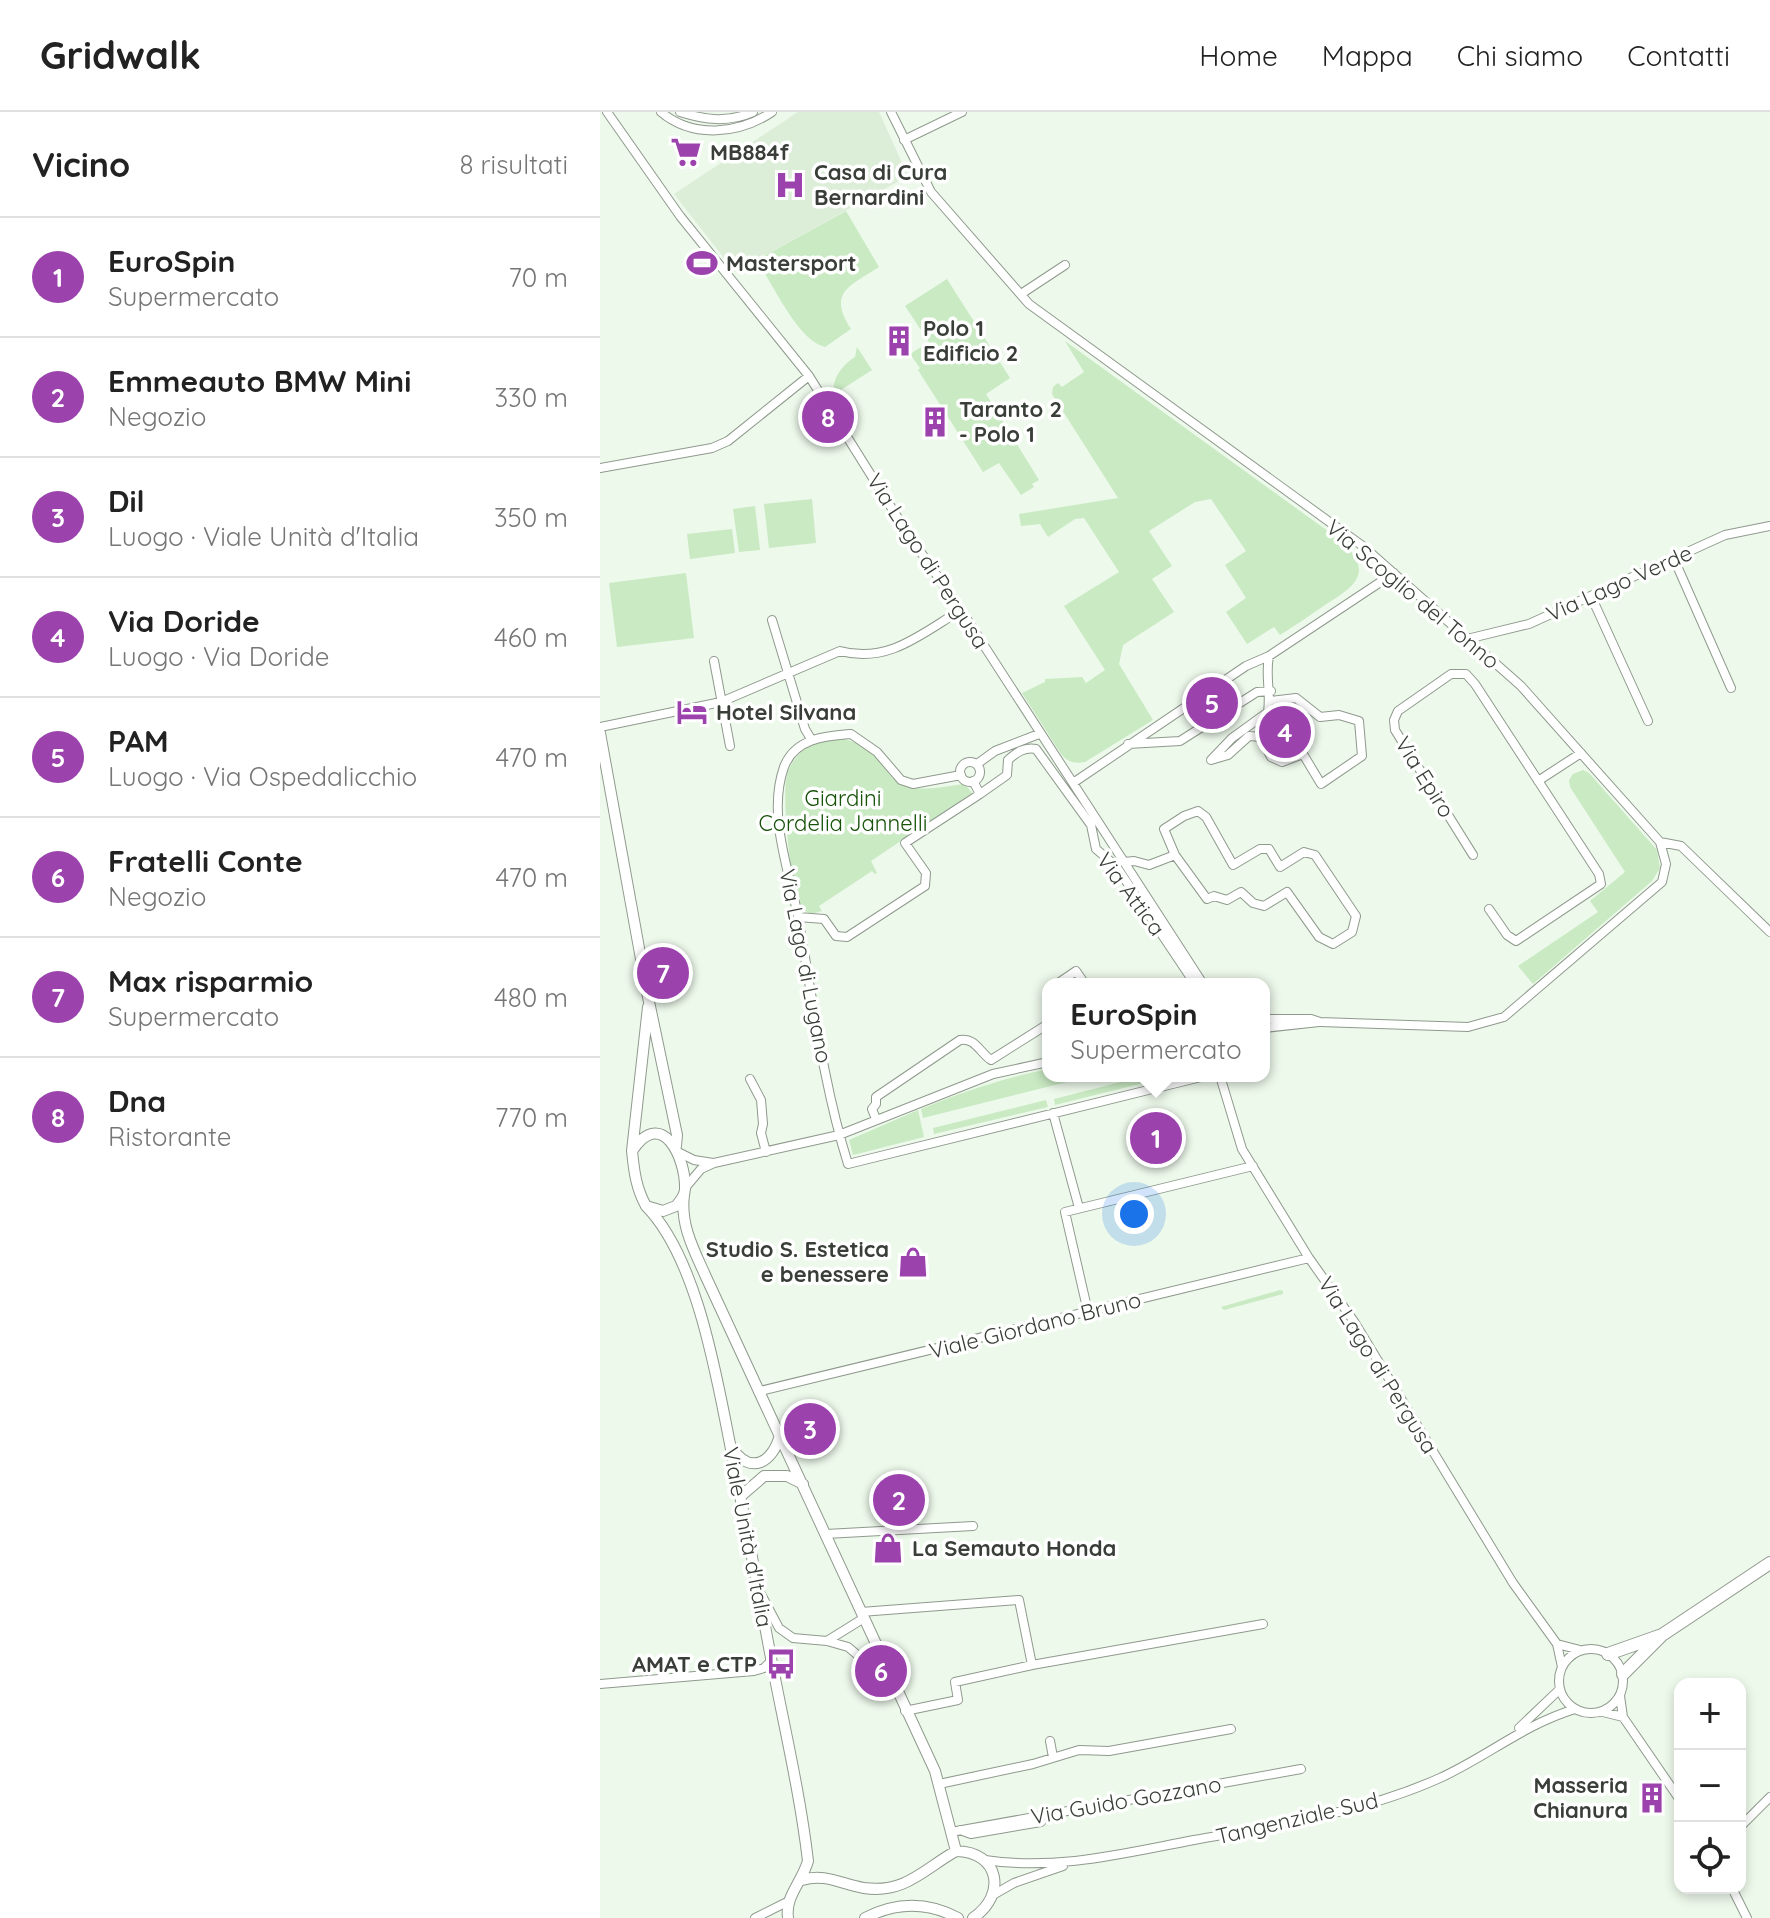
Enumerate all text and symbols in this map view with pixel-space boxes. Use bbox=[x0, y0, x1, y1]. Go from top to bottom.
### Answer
text: Gridwalk bbox=[40, 31, 201, 79]
text: Home bbox=[1199, 38, 1278, 73]
text: Mappa bbox=[1322, 38, 1413, 73]
text: Chi siamo bbox=[1457, 38, 1583, 73]
text: Contatti bbox=[1627, 38, 1730, 73]
supermarket icon: MB884f bbox=[669, 135, 703, 169]
place label: MB884f bbox=[710, 138, 789, 166]
text: Vicino bbox=[32, 143, 130, 186]
text: 8 risultati bbox=[459, 148, 568, 181]
place label: Casa di Cura Bernardini bbox=[814, 158, 947, 211]
hospital icon: Casa di Cura Bernardini bbox=[773, 168, 807, 202]
text: EuroSpin bbox=[108, 242, 235, 280]
sports icon: Mastersport bbox=[685, 246, 719, 280]
place label: Mastersport bbox=[726, 249, 857, 277]
text: 1 bbox=[53, 261, 63, 294]
text: 70 m bbox=[508, 261, 568, 294]
text: Supermercato bbox=[108, 280, 279, 313]
place label: Polo 1 Edificio 2 bbox=[923, 314, 1018, 367]
building icon: Polo 1 Edificio 2 bbox=[882, 324, 916, 358]
text: Emmeauto BMW Mini bbox=[108, 362, 411, 400]
text: 2 bbox=[51, 381, 65, 414]
text: 330 m bbox=[494, 381, 568, 414]
pin: 8 bbox=[802, 387, 854, 447]
place label: Taranto 2 - Polo 1 bbox=[959, 395, 1062, 448]
text: Negozio bbox=[108, 400, 206, 433]
building icon: Taranto 2 - Polo 1 bbox=[918, 405, 952, 439]
street label: Via Lago di Pergusa bbox=[861, 468, 995, 654]
text: Dil bbox=[108, 482, 145, 520]
text: 3 bbox=[51, 501, 65, 534]
text: 350 m bbox=[494, 501, 568, 534]
street label: Via Scoglio del Tonno bbox=[1321, 513, 1505, 675]
text: Luogo · Viale Unità d'Italia bbox=[108, 520, 419, 553]
street label: Via Lago Verde bbox=[1542, 538, 1696, 628]
text: Via Doride bbox=[108, 602, 260, 640]
text: 4 bbox=[50, 621, 66, 654]
text: 460 m bbox=[494, 621, 568, 654]
text: Luogo · Via Doride bbox=[108, 640, 329, 673]
pin: 5 bbox=[1186, 673, 1238, 733]
hotel icon: Hotel Silvana bbox=[675, 695, 709, 729]
place label: Hotel Silvana bbox=[716, 698, 856, 726]
pin: 4 bbox=[1259, 702, 1311, 762]
text: PAM bbox=[108, 722, 169, 760]
street label: Via Epiro bbox=[1389, 731, 1461, 823]
text: 5 bbox=[51, 741, 65, 774]
text: 470 m bbox=[495, 741, 568, 774]
text: Luogo · Via Ospedalicchio bbox=[108, 760, 417, 793]
park label: Giardini Cordelia Jannelli bbox=[758, 784, 928, 837]
text: Fratelli Conte bbox=[108, 842, 303, 880]
street label: Via Attica bbox=[1091, 847, 1171, 941]
text: 6 bbox=[51, 861, 65, 894]
text: 470 m bbox=[495, 861, 568, 894]
street label: Via Lago di Lugano bbox=[773, 866, 839, 1066]
text: Negozio bbox=[108, 880, 206, 913]
pin: 7 bbox=[637, 943, 689, 1003]
text: Max risparmio bbox=[108, 962, 313, 1000]
popup bbox=[1042, 978, 1270, 1082]
text: 7 bbox=[51, 981, 65, 1014]
text: 480 m bbox=[494, 981, 568, 1014]
text: EuroSpin bbox=[1070, 995, 1198, 1033]
text: Supermercato bbox=[108, 1000, 279, 1033]
text: Supermercato bbox=[1070, 1033, 1242, 1066]
text: Dna bbox=[108, 1082, 166, 1120]
text: 8 bbox=[51, 1101, 65, 1134]
text: 770 m bbox=[495, 1101, 568, 1134]
pin: 1 bbox=[1130, 1108, 1182, 1168]
text: Ristorante bbox=[108, 1120, 231, 1153]
your location bbox=[1114, 1194, 1154, 1234]
place label: Studio S. Estetica e benessere bbox=[706, 1235, 889, 1288]
shop icon: Studio S. Estetica e benessere bbox=[896, 1245, 930, 1279]
street label: Via Lago di Pergusa bbox=[1312, 1271, 1444, 1459]
street label: Viale Giordano Bruno bbox=[926, 1285, 1144, 1365]
pin: 3 bbox=[784, 1399, 836, 1459]
street label: Viale Unità d'Italia bbox=[717, 1445, 779, 1629]
pin: 2 bbox=[873, 1470, 925, 1530]
shop icon: La Semauto Honda bbox=[871, 1531, 905, 1565]
place label: La Semauto Honda bbox=[912, 1534, 1116, 1562]
pin: 6 bbox=[855, 1641, 907, 1701]
bus stop icon: AMAT e CTP bbox=[764, 1647, 798, 1681]
place label: AMAT e CTP bbox=[632, 1650, 757, 1678]
map controls bbox=[1674, 1678, 1746, 1894]
button: + bbox=[1674, 1678, 1746, 1750]
button: − bbox=[1674, 1750, 1746, 1822]
street label: Via Guido Gozzano bbox=[1029, 1769, 1223, 1831]
place label: Masseria Chianura bbox=[1533, 1771, 1628, 1824]
building icon: Masseria Chianura bbox=[1635, 1781, 1669, 1815]
street label: Tangenziale Sud bbox=[1213, 1786, 1381, 1850]
button: locate bbox=[1674, 1822, 1746, 1894]

